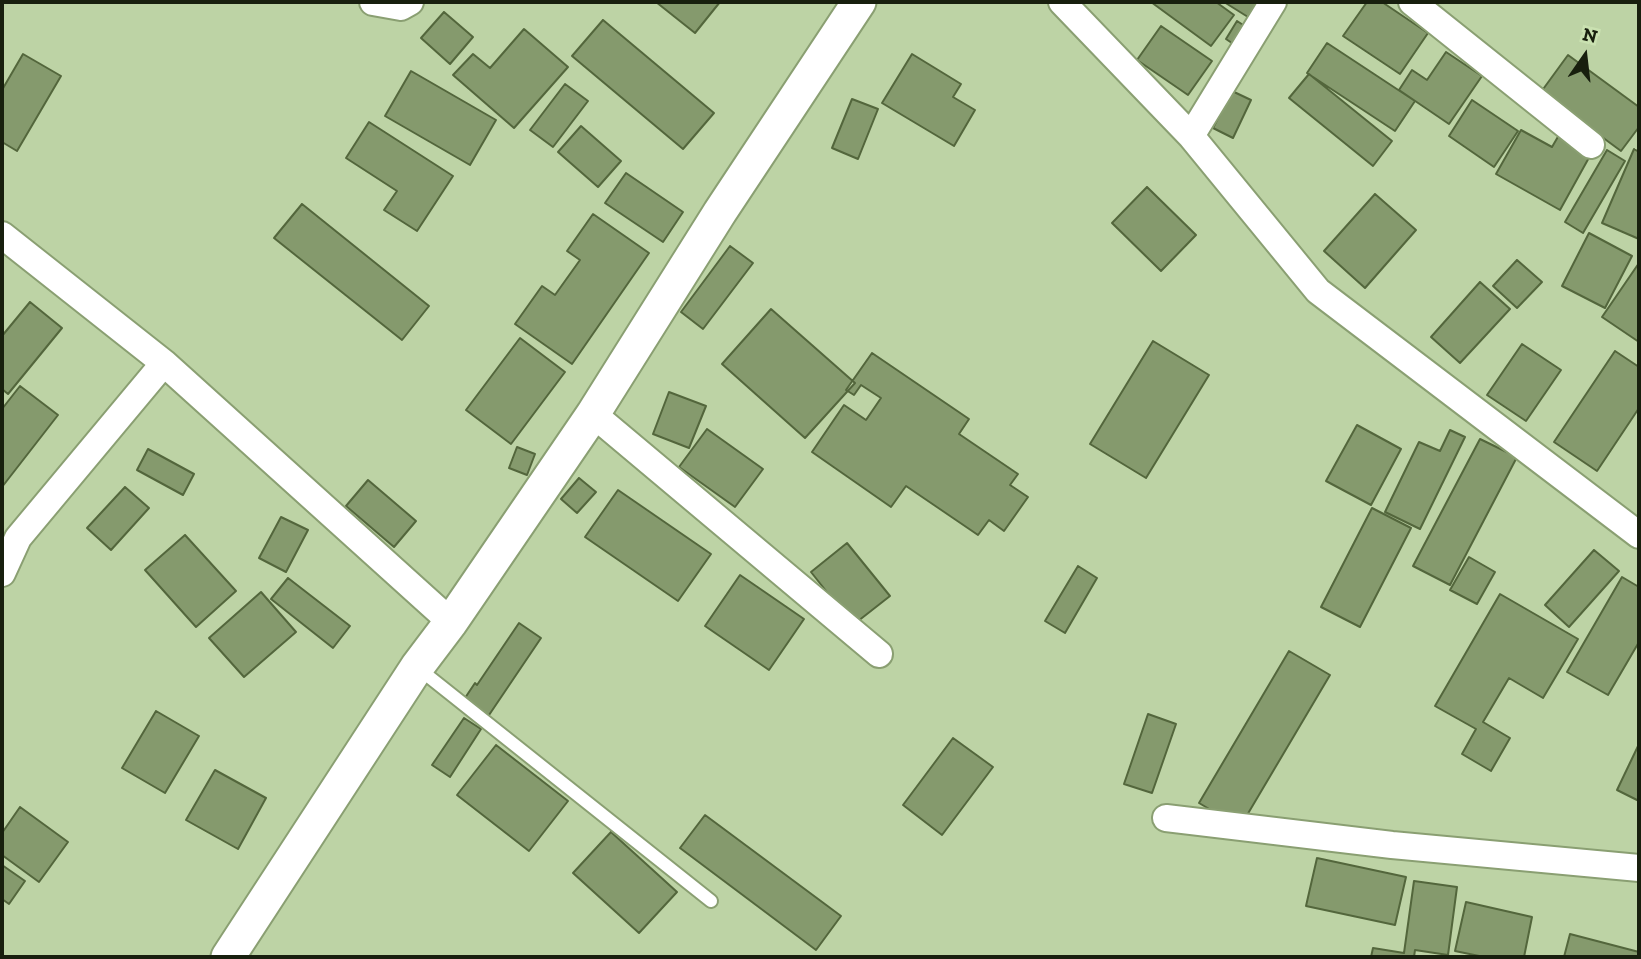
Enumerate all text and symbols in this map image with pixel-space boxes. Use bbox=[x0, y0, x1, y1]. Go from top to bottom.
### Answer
north arrow bbox=[1550, 21, 1620, 91]
text: N bbox=[1580, 22, 1600, 48]

